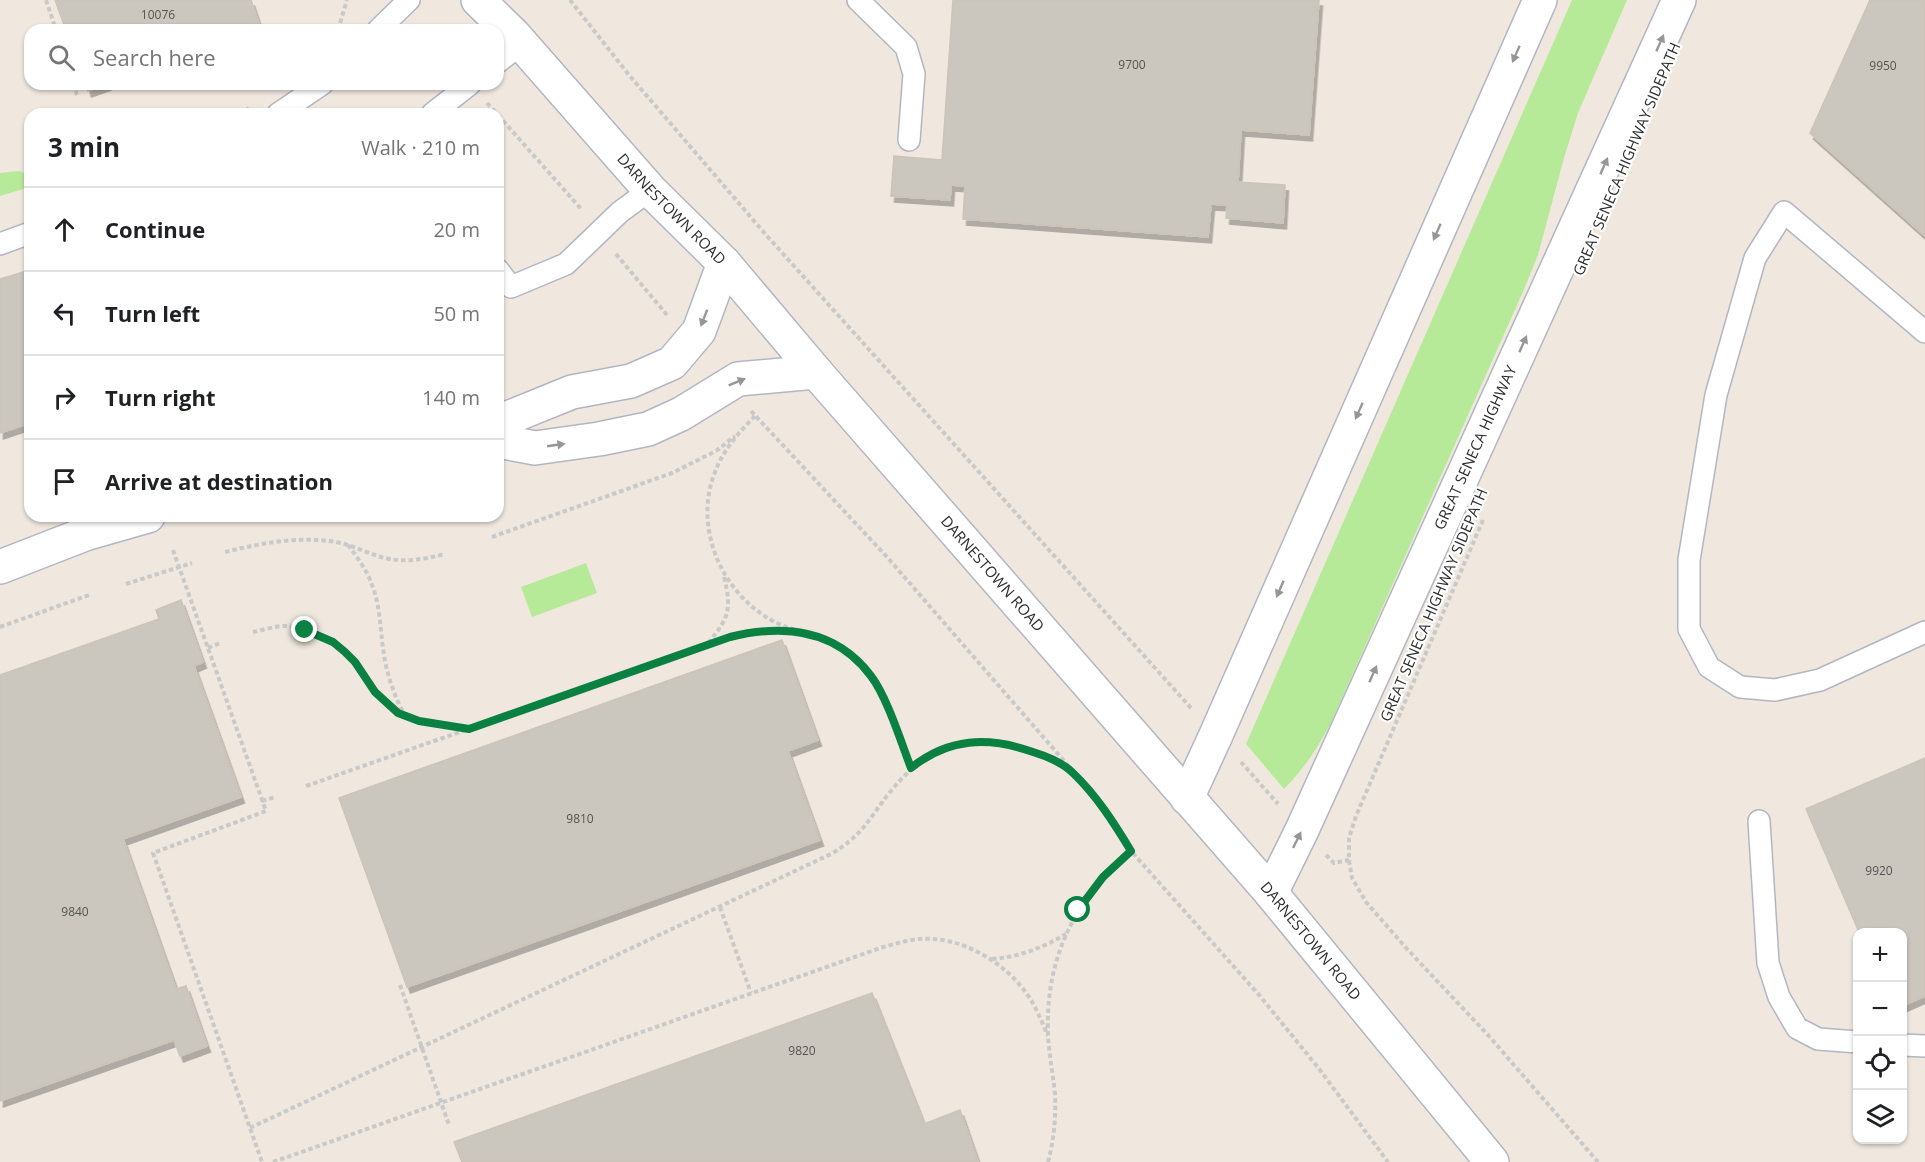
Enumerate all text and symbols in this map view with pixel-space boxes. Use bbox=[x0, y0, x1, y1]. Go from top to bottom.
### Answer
house number: 10076 bbox=[141, 6, 175, 23]
search box bbox=[24, 24, 504, 90]
one-way arrow bbox=[1655, 34, 1664, 51]
street label: GREAT SENECA HIGHWAY SIDEPATH bbox=[1568, 39, 1684, 278]
icon: search bbox=[45, 41, 78, 74]
text: Search here bbox=[93, 42, 216, 72]
one-way arrow bbox=[1511, 45, 1521, 63]
house number: 9700 bbox=[1118, 56, 1146, 73]
house number: 9950 bbox=[1869, 57, 1897, 74]
text: 3 min bbox=[48, 129, 120, 165]
text: Walk · 210 m bbox=[361, 134, 480, 161]
street label: DARNESTOWN ROAD bbox=[613, 149, 731, 268]
one-way arrow bbox=[1599, 157, 1609, 175]
icon: ahead bbox=[48, 213, 81, 246]
text: Continue bbox=[105, 214, 205, 244]
text: 20 m bbox=[433, 216, 480, 243]
one-way arrow bbox=[1432, 223, 1442, 241]
icon: left bbox=[48, 297, 81, 330]
text: Turn left bbox=[105, 298, 200, 328]
text: 50 m bbox=[433, 300, 480, 327]
one-way arrow bbox=[698, 309, 708, 327]
one-way arrow bbox=[1519, 335, 1528, 352]
street label: GREAT SENECA HIGHWAY bbox=[1429, 362, 1521, 533]
one-way arrow bbox=[729, 377, 747, 387]
icon: right bbox=[48, 381, 81, 414]
text: Turn right bbox=[105, 382, 216, 412]
text: 140 m bbox=[422, 384, 480, 411]
one-way arrow bbox=[1354, 402, 1364, 420]
one-way arrow bbox=[546, 440, 565, 449]
icon: arrive bbox=[48, 465, 81, 498]
text: Arrive at destination bbox=[105, 466, 333, 496]
street label: GREAT SENECA HIGHWAY SIDEPATH bbox=[1375, 485, 1491, 724]
street label: DARNESTOWN ROAD bbox=[937, 511, 1049, 635]
one-way arrow bbox=[1275, 580, 1285, 598]
route end bbox=[291, 616, 317, 642]
one-way arrow bbox=[1369, 665, 1378, 683]
house number: 9810 bbox=[566, 810, 594, 827]
one-way arrow bbox=[1292, 832, 1302, 849]
house number: 9920 bbox=[1865, 862, 1893, 879]
street label: DARNESTOWN ROAD bbox=[1257, 877, 1366, 1004]
route start bbox=[1064, 896, 1090, 922]
house number: 9840 bbox=[61, 903, 89, 920]
map controls bbox=[1853, 928, 1907, 1144]
button: + bbox=[1853, 928, 1907, 982]
button: − bbox=[1853, 982, 1907, 1036]
button: locate bbox=[1853, 1036, 1907, 1090]
house number: 9820 bbox=[788, 1042, 816, 1059]
button: layers bbox=[1853, 1090, 1907, 1144]

